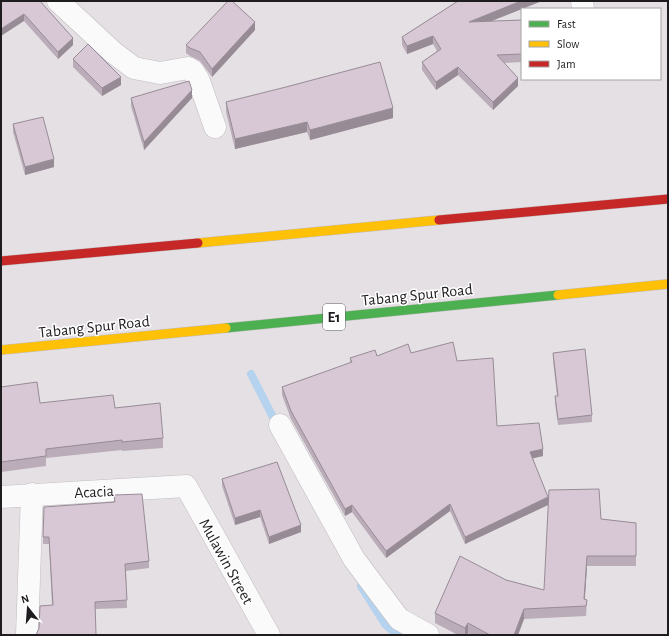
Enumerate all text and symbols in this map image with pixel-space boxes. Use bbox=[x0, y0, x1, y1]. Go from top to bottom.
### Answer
legend bbox=[521, 8, 661, 80]
text: Fast bbox=[557, 18, 576, 30]
text: Slow bbox=[557, 38, 579, 50]
text: Jam bbox=[557, 58, 576, 70]
street label: Tabang Spur Road bbox=[361, 281, 473, 309]
road number: E1 bbox=[323, 304, 345, 330]
street label: Tabang Spur Road bbox=[38, 313, 150, 341]
street label: Acacia bbox=[74, 483, 114, 501]
street label: Mulawin Street bbox=[196, 516, 256, 607]
north arrow bbox=[8, 588, 48, 628]
text: N bbox=[20, 593, 30, 605]

